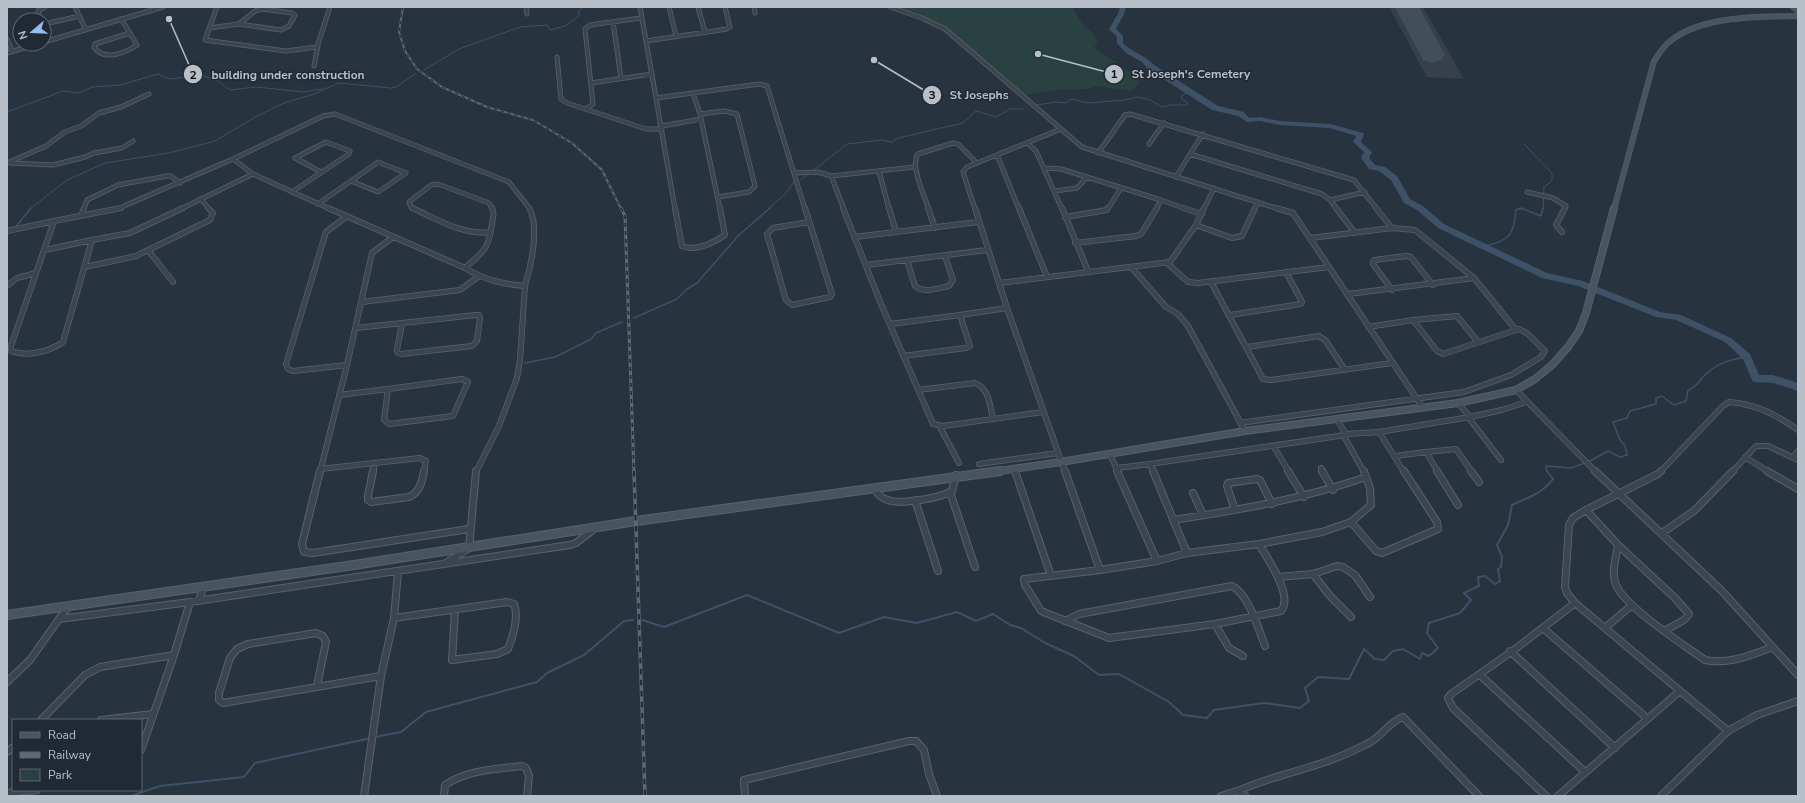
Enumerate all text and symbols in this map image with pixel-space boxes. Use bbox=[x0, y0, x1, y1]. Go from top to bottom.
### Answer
north arrow bbox=[12, 12, 52, 52]
text: N bbox=[15, 29, 31, 41]
callout: building under construction bbox=[183, 62, 373, 86]
callout: St Joseph's Cemetery bbox=[1104, 62, 1258, 86]
text: 1 bbox=[1110, 66, 1118, 82]
text: St Joseph's Cemetery bbox=[1132, 66, 1251, 82]
text: 2 bbox=[189, 67, 197, 83]
text: building under construction bbox=[211, 67, 365, 83]
callout: St Josephs bbox=[922, 83, 1017, 107]
text: 3 bbox=[928, 87, 936, 103]
text: St Josephs bbox=[950, 87, 1009, 103]
legend bbox=[12, 719, 142, 791]
text: Road bbox=[48, 727, 76, 743]
text: Railway bbox=[48, 747, 92, 763]
text: Park bbox=[48, 767, 73, 783]

